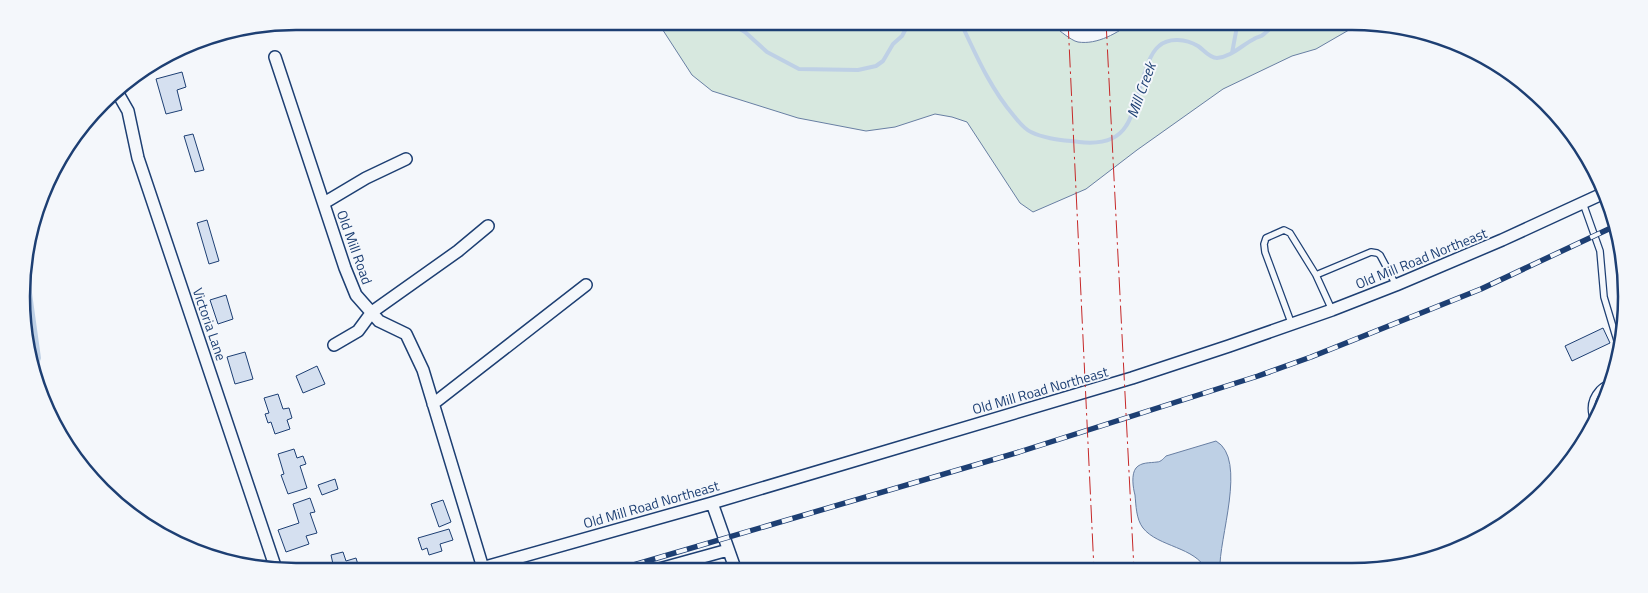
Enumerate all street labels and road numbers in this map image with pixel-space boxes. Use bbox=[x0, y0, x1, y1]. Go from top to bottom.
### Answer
street label: Old Mill Road bbox=[332, 207, 378, 287]
street label: Old Mill Road Northeast bbox=[1352, 222, 1490, 294]
street label: Victoria Lane bbox=[188, 285, 232, 363]
street label: Old Mill Road Northeast bbox=[970, 361, 1110, 419]
street label: Old Mill Road Northeast bbox=[581, 475, 721, 533]

